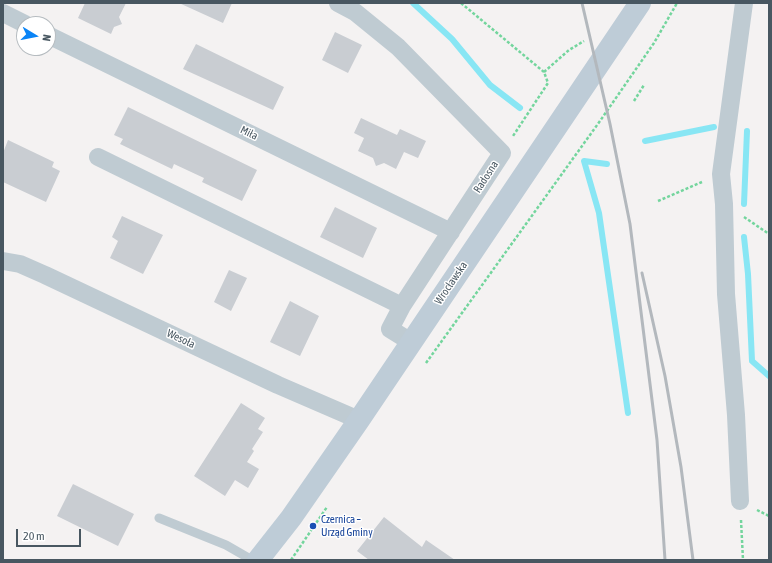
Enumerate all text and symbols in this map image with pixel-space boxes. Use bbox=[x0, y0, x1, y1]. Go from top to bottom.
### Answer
north arrow bbox=[16, 16, 56, 56]
text: N bbox=[40, 34, 53, 42]
street label: Miła bbox=[238, 123, 260, 143]
street label: Radosna bbox=[471, 159, 501, 195]
street label: Wrocławska bbox=[432, 259, 470, 307]
street label: Wesoła bbox=[165, 327, 197, 351]
place label: Czernica – Urząd Gminy bbox=[321, 513, 373, 539]
scale bar bbox=[18, 521, 83, 547]
marker: Czernica – Urząd Gminy bbox=[308, 521, 318, 531]
text: 20 m bbox=[23, 529, 45, 543]

